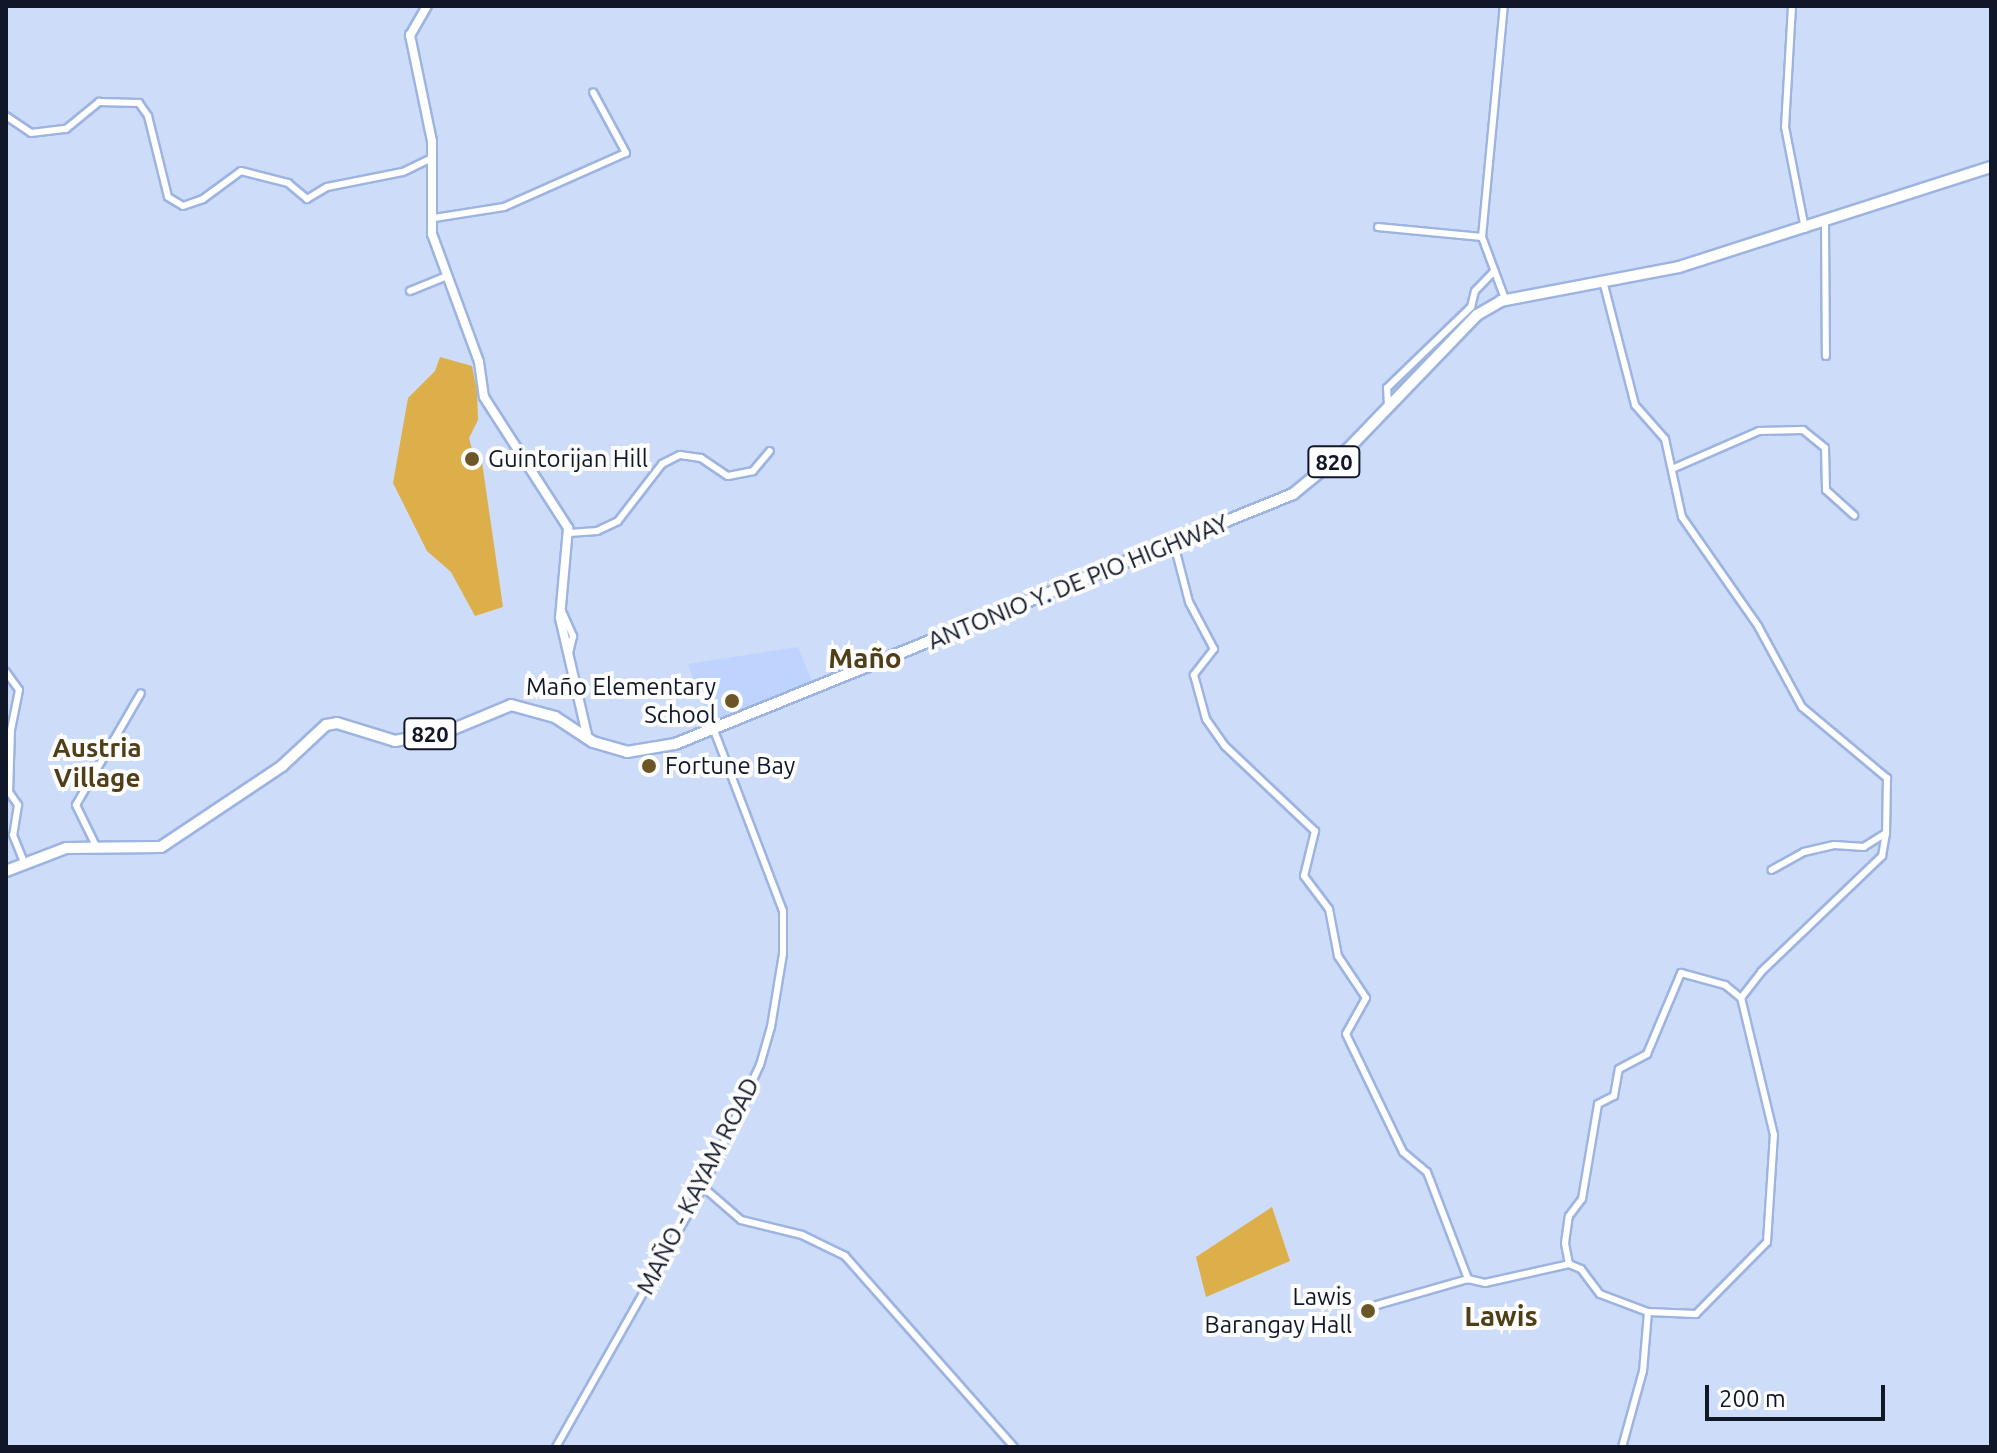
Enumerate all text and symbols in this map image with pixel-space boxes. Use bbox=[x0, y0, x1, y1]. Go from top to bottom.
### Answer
road number: 820 bbox=[1306, 444, 1362, 480]
place label: Guintorijan Hill bbox=[488, 445, 648, 473]
marker: Guintorijan Hill bbox=[463, 450, 481, 468]
street label: ANTONIO Y. DE PIO HIGHWAY bbox=[924, 508, 1232, 656]
district label: Maño bbox=[828, 641, 902, 675]
place label: Maño Elementary School bbox=[526, 673, 716, 729]
marker: Maño Elementary School bbox=[723, 692, 741, 710]
road number: 820 bbox=[402, 716, 458, 752]
district label: Austria Village bbox=[53, 732, 141, 794]
place label: Fortune Bay bbox=[665, 752, 795, 780]
marker: Fortune Bay bbox=[640, 757, 658, 775]
street label: MAÑO - KAYAM ROAD bbox=[631, 1073, 765, 1299]
place label: Lawis Barangay Hall bbox=[1204, 1283, 1352, 1339]
district label: Lawis bbox=[1464, 1299, 1538, 1333]
marker: Lawis Barangay Hall bbox=[1359, 1302, 1377, 1320]
scale bar bbox=[1709, 1369, 1889, 1419]
text: 200 m bbox=[1719, 1385, 1786, 1412]

